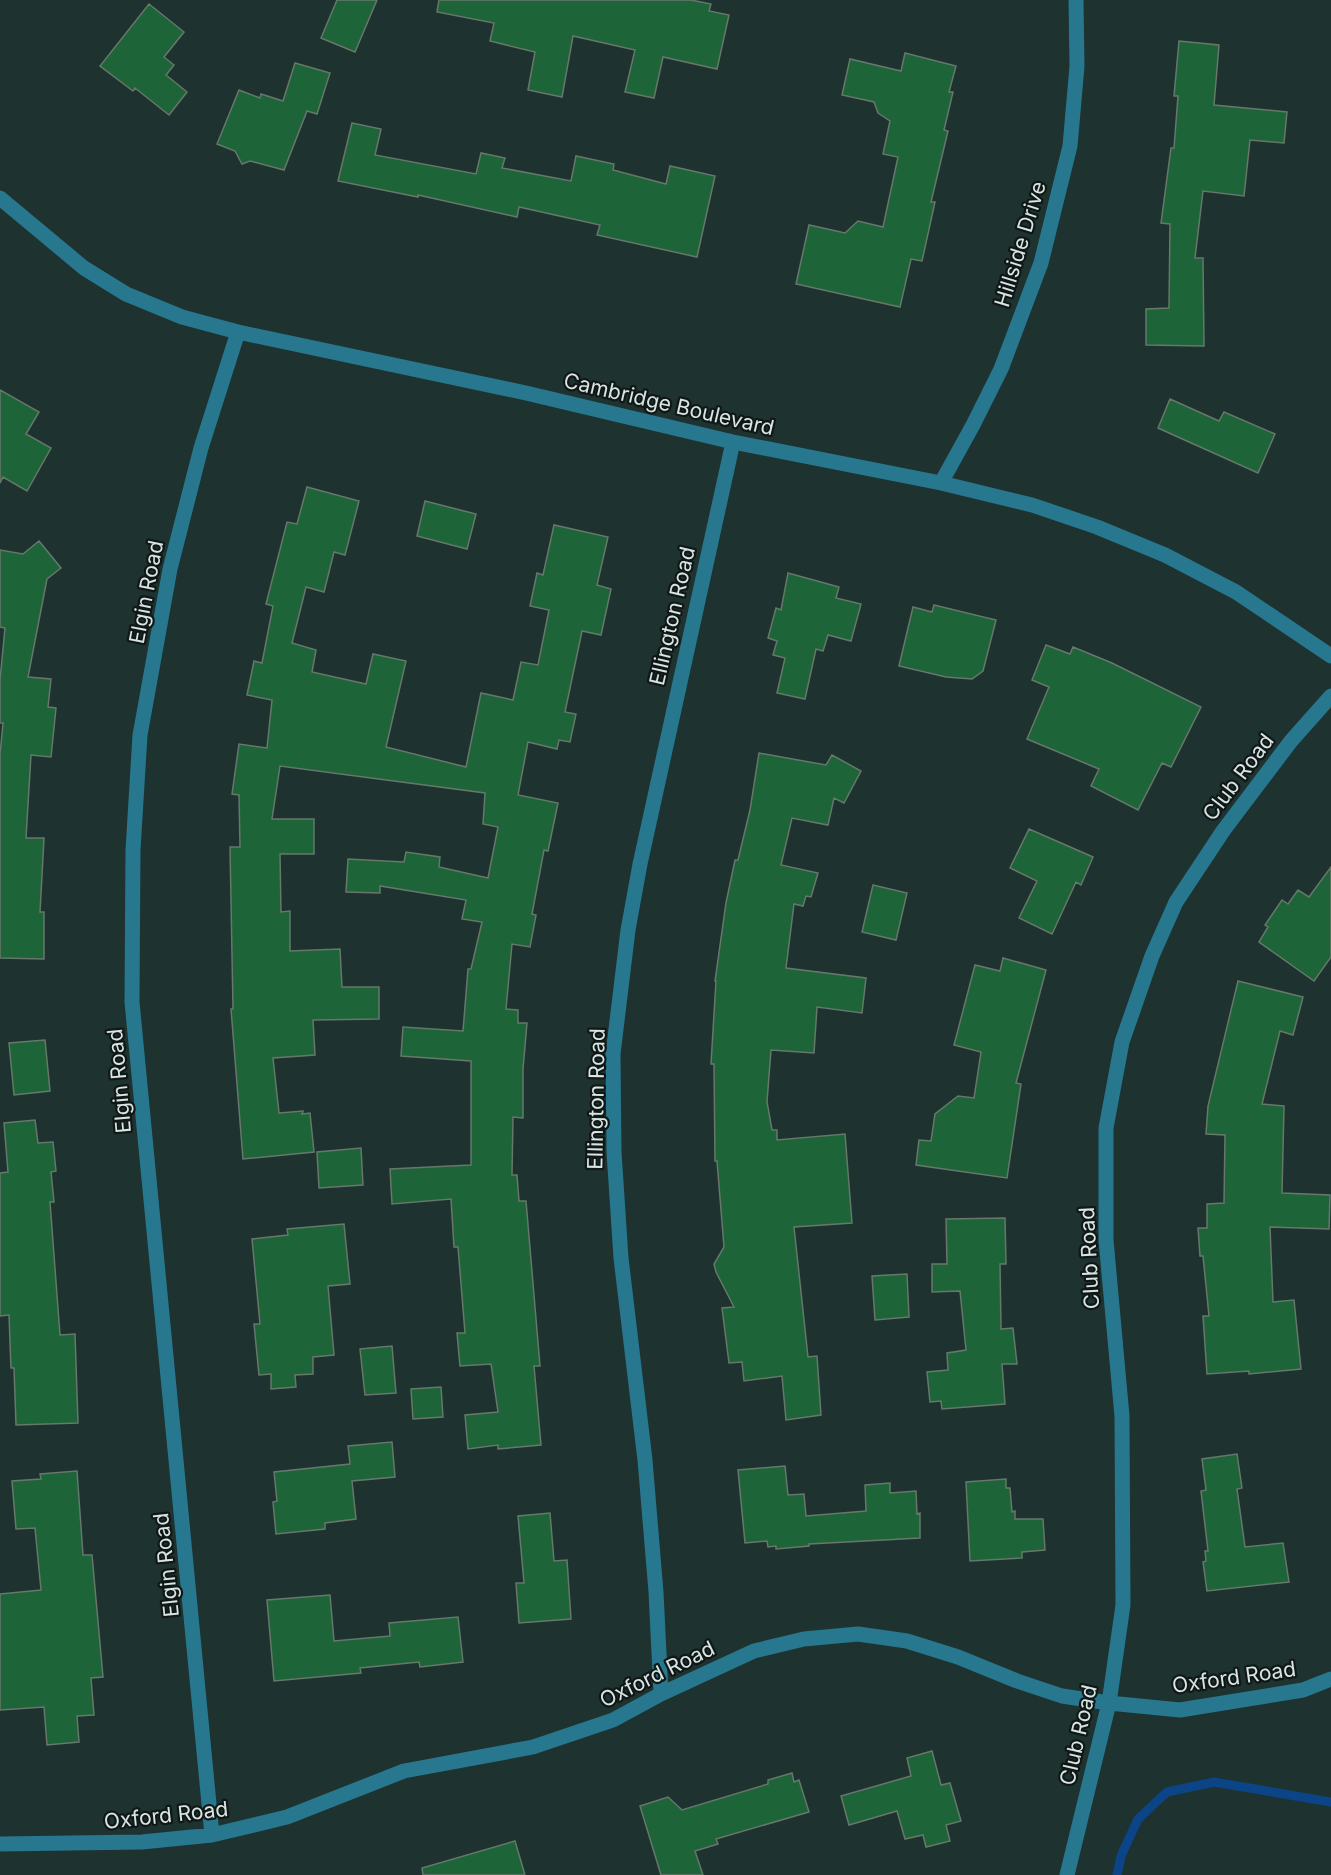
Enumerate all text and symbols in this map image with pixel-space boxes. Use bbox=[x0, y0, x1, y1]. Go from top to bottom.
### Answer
street label: Hillside Drive bbox=[989, 178, 1051, 310]
street label: Cambridge Boulevard bbox=[561, 368, 777, 440]
street label: Elgin Road bbox=[124, 538, 168, 646]
street label: Ellington Road bbox=[644, 544, 700, 688]
street label: Club Road bbox=[1197, 729, 1279, 825]
street label: Elgin Road bbox=[102, 1028, 136, 1134]
street label: Ellington Road bbox=[582, 1028, 610, 1170]
street label: Club Road bbox=[1074, 1206, 1104, 1310]
street label: Elgin Road bbox=[148, 1512, 184, 1618]
street label: Oxford Road bbox=[595, 1635, 719, 1713]
street label: Oxford Road bbox=[1171, 1656, 1297, 1698]
street label: Club Road bbox=[1054, 1682, 1102, 1788]
street label: Oxford Road bbox=[103, 1796, 229, 1834]

